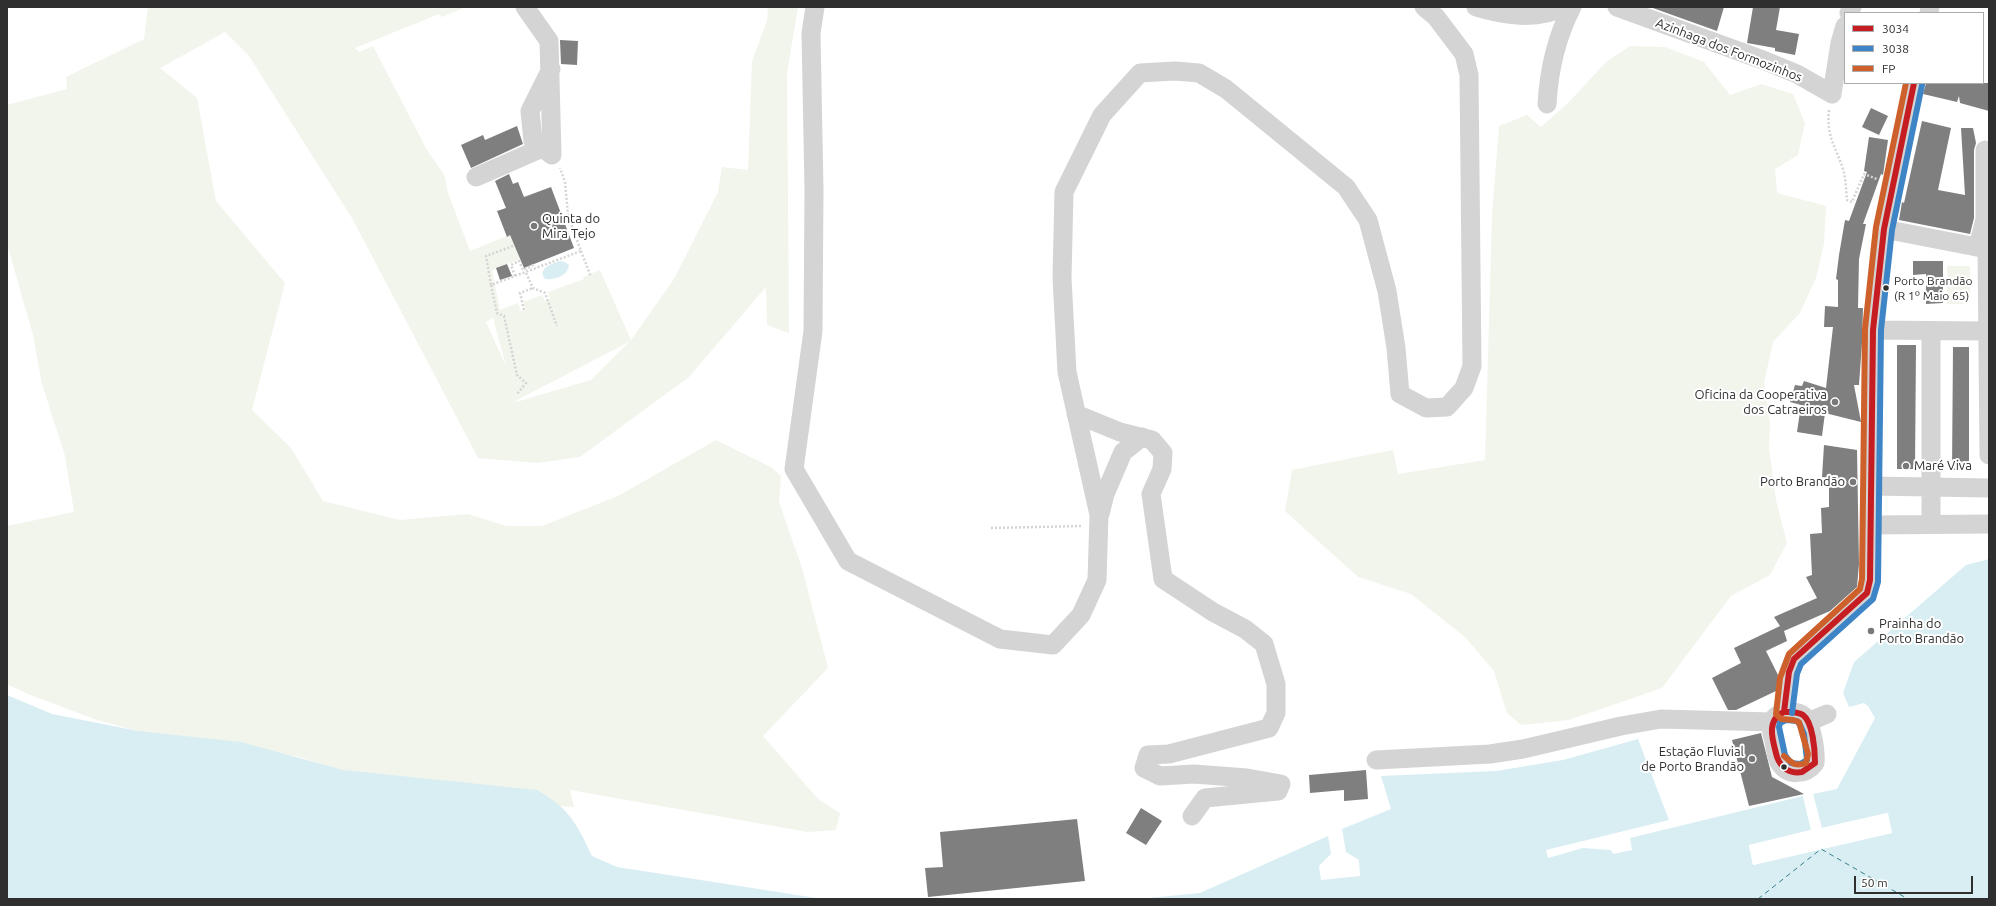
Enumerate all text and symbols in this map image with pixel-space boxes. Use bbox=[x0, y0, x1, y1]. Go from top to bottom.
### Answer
legend bbox=[1844, 12, 1984, 84]
street label: Azinhaga dos Formozinhos bbox=[1654, 15, 1804, 85]
text: 3034 bbox=[1882, 22, 1909, 35]
text: 3038 bbox=[1882, 42, 1909, 55]
text: FP bbox=[1882, 62, 1896, 75]
place label: Quinta do Mira Tejo bbox=[542, 211, 600, 242]
marker: Quinta do Mira Tejo bbox=[529, 221, 539, 231]
place label: Porto Brandão (R 1º Maio 65) bbox=[1894, 274, 1972, 302]
marker: Porto Brandão (R 1º Maio 65) bbox=[1881, 283, 1891, 293]
place label: Oficina da Cooperativa dos Catraeiros bbox=[1694, 387, 1827, 418]
marker: Oficina da Cooperativa dos Catraeiros bbox=[1830, 397, 1840, 407]
place label: Maré Viva bbox=[1914, 458, 1972, 474]
marker: Maré Viva bbox=[1901, 461, 1911, 471]
place label: Porto Brandão bbox=[1760, 474, 1845, 490]
marker: Porto Brandão bbox=[1848, 477, 1858, 487]
place label: Prainha do Porto Brandão bbox=[1879, 616, 1964, 647]
marker: Prainha do Porto Brandão bbox=[1866, 626, 1876, 636]
place label: Estação Fluvial de Porto Brandão bbox=[1641, 744, 1744, 775]
marker: Estação Fluvial de Porto Brandão bbox=[1747, 754, 1757, 764]
unlabelled marker bbox=[1779, 762, 1789, 772]
scale bar bbox=[1856, 868, 1975, 894]
text: 50 m bbox=[1861, 876, 1888, 889]

